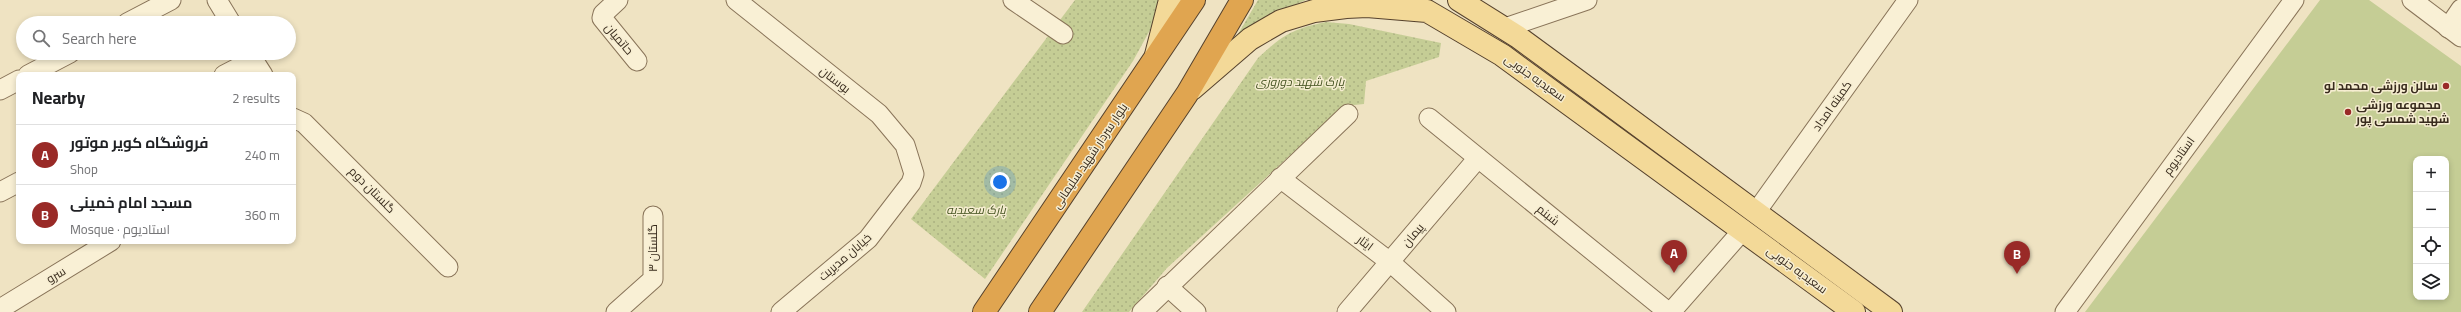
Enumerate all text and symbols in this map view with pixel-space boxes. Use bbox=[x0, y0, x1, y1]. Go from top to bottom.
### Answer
search box bbox=[16, 16, 296, 60]
street label: حاتمیان bbox=[599, 17, 640, 60]
text: Search here bbox=[62, 24, 136, 53]
icon: search bbox=[30, 27, 52, 49]
street label: سعیدیه جنوبی bbox=[1500, 48, 1571, 107]
street label: بوستان bbox=[814, 60, 856, 99]
park label: پارک شهید دوروزی bbox=[1256, 70, 1345, 93]
place label: سالن ورزشی محمد لو bbox=[2324, 74, 2438, 97]
street label: کمیته امداد bbox=[1805, 75, 1858, 136]
marker: سالن ورزشی محمد لو bbox=[2441, 81, 2451, 91]
text: Nearby bbox=[32, 82, 85, 114]
text: 2 results bbox=[232, 86, 280, 110]
place label: مجموعه ورزشی شهید شمسی پور bbox=[2355, 93, 2450, 130]
street label: بلوار سردار شهید سلیمانی bbox=[1045, 98, 1134, 214]
marker: مجموعه ورزشی شهید شمسی پور bbox=[2343, 107, 2353, 117]
text: فروشگاه کویر موتور bbox=[70, 128, 209, 157]
street label: استادیوم bbox=[2156, 131, 2201, 180]
text: A bbox=[41, 143, 49, 167]
text: 240 m bbox=[244, 143, 280, 167]
map controls bbox=[2413, 156, 2449, 300]
button: + bbox=[2413, 156, 2449, 192]
text: Shop bbox=[70, 157, 98, 181]
street label: گلستان دوم bbox=[343, 160, 402, 219]
your location bbox=[990, 172, 1010, 192]
text: مسجد امام خمینی bbox=[70, 188, 192, 217]
button: − bbox=[2413, 192, 2449, 228]
park label: پارک سعیدیه bbox=[946, 198, 1007, 221]
street label: شبنم bbox=[1531, 198, 1565, 231]
text: B bbox=[41, 203, 49, 227]
text: 360 m bbox=[244, 203, 280, 227]
text: Mosque · استادیوم bbox=[70, 217, 170, 241]
street label: پیمان bbox=[1395, 217, 1430, 252]
street label: گلستان ۳ bbox=[641, 224, 664, 272]
street label: خیابان مدیریت bbox=[813, 227, 877, 287]
street label: ایثار bbox=[1351, 228, 1379, 257]
button: locate bbox=[2413, 228, 2449, 264]
street label: سعیدیه جنوبی bbox=[1762, 239, 1833, 300]
pin: A bbox=[1661, 240, 1687, 273]
pin: B bbox=[2004, 241, 2030, 274]
street label: سرو bbox=[41, 260, 70, 290]
button: layers bbox=[2413, 264, 2449, 300]

